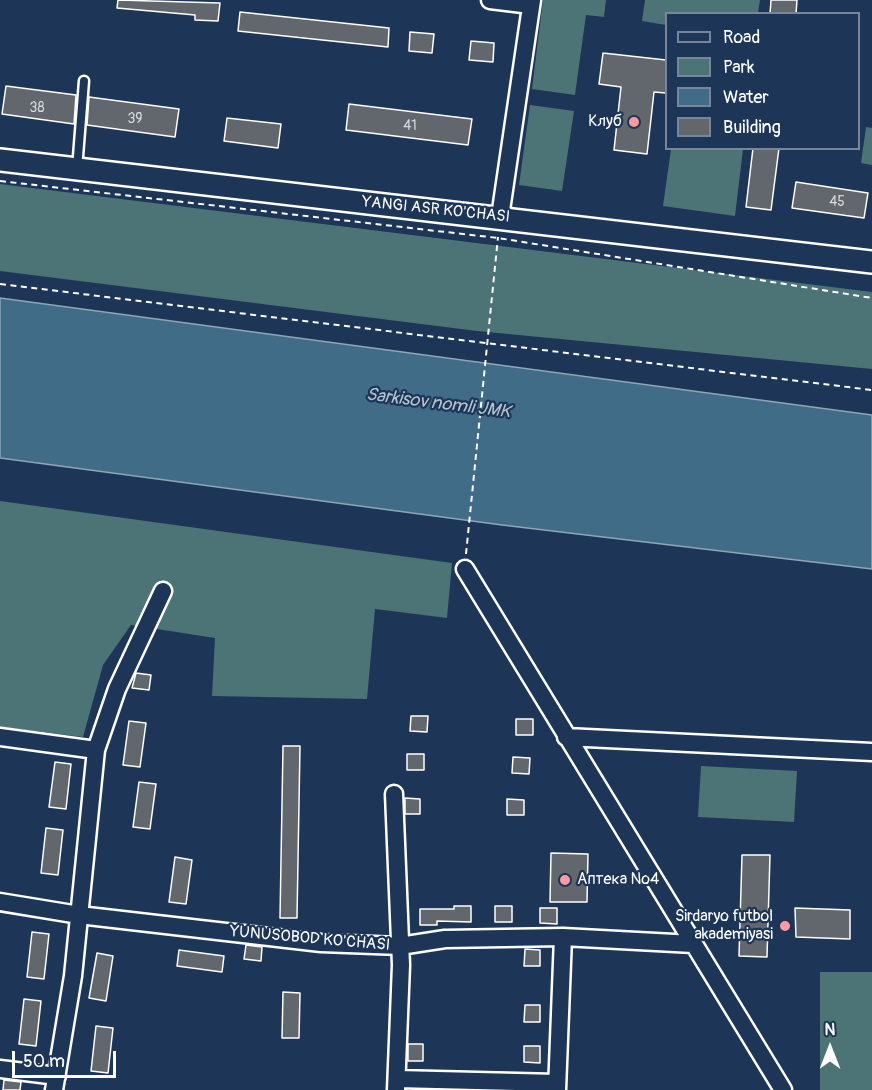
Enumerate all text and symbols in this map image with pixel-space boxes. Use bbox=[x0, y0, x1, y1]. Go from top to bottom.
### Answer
legend bbox=[665, 12, 860, 150]
text: Road bbox=[723, 26, 760, 49]
text: Park bbox=[723, 56, 755, 79]
text: Water bbox=[723, 86, 769, 109]
house number: 38 bbox=[30, 100, 44, 116]
house number: 39 bbox=[127, 111, 143, 127]
place label: Клуб bbox=[588, 112, 622, 132]
marker: Клуб bbox=[627, 115, 641, 129]
text: Building bbox=[723, 116, 781, 139]
house number: 41 bbox=[403, 118, 417, 134]
street label: YANGI ASR KO'CHASI bbox=[361, 193, 511, 227]
house number: 45 bbox=[829, 194, 845, 210]
water label: Sarkisov nomli JMK bbox=[365, 384, 511, 424]
place label: Аптека №4 bbox=[577, 870, 659, 890]
marker: Аптека №4 bbox=[558, 873, 572, 887]
place label: Sirdaryo futbol akademiyasi bbox=[675, 907, 773, 945]
marker: Sirdaryo futbol akademiyasi bbox=[778, 919, 792, 933]
street label: YUNUSOBOD KO'CHASI bbox=[229, 922, 391, 956]
north arrow bbox=[800, 1018, 860, 1078]
text: N bbox=[825, 1020, 835, 1040]
scale bar bbox=[15, 1039, 118, 1077]
text: 50 m bbox=[23, 1050, 65, 1073]

